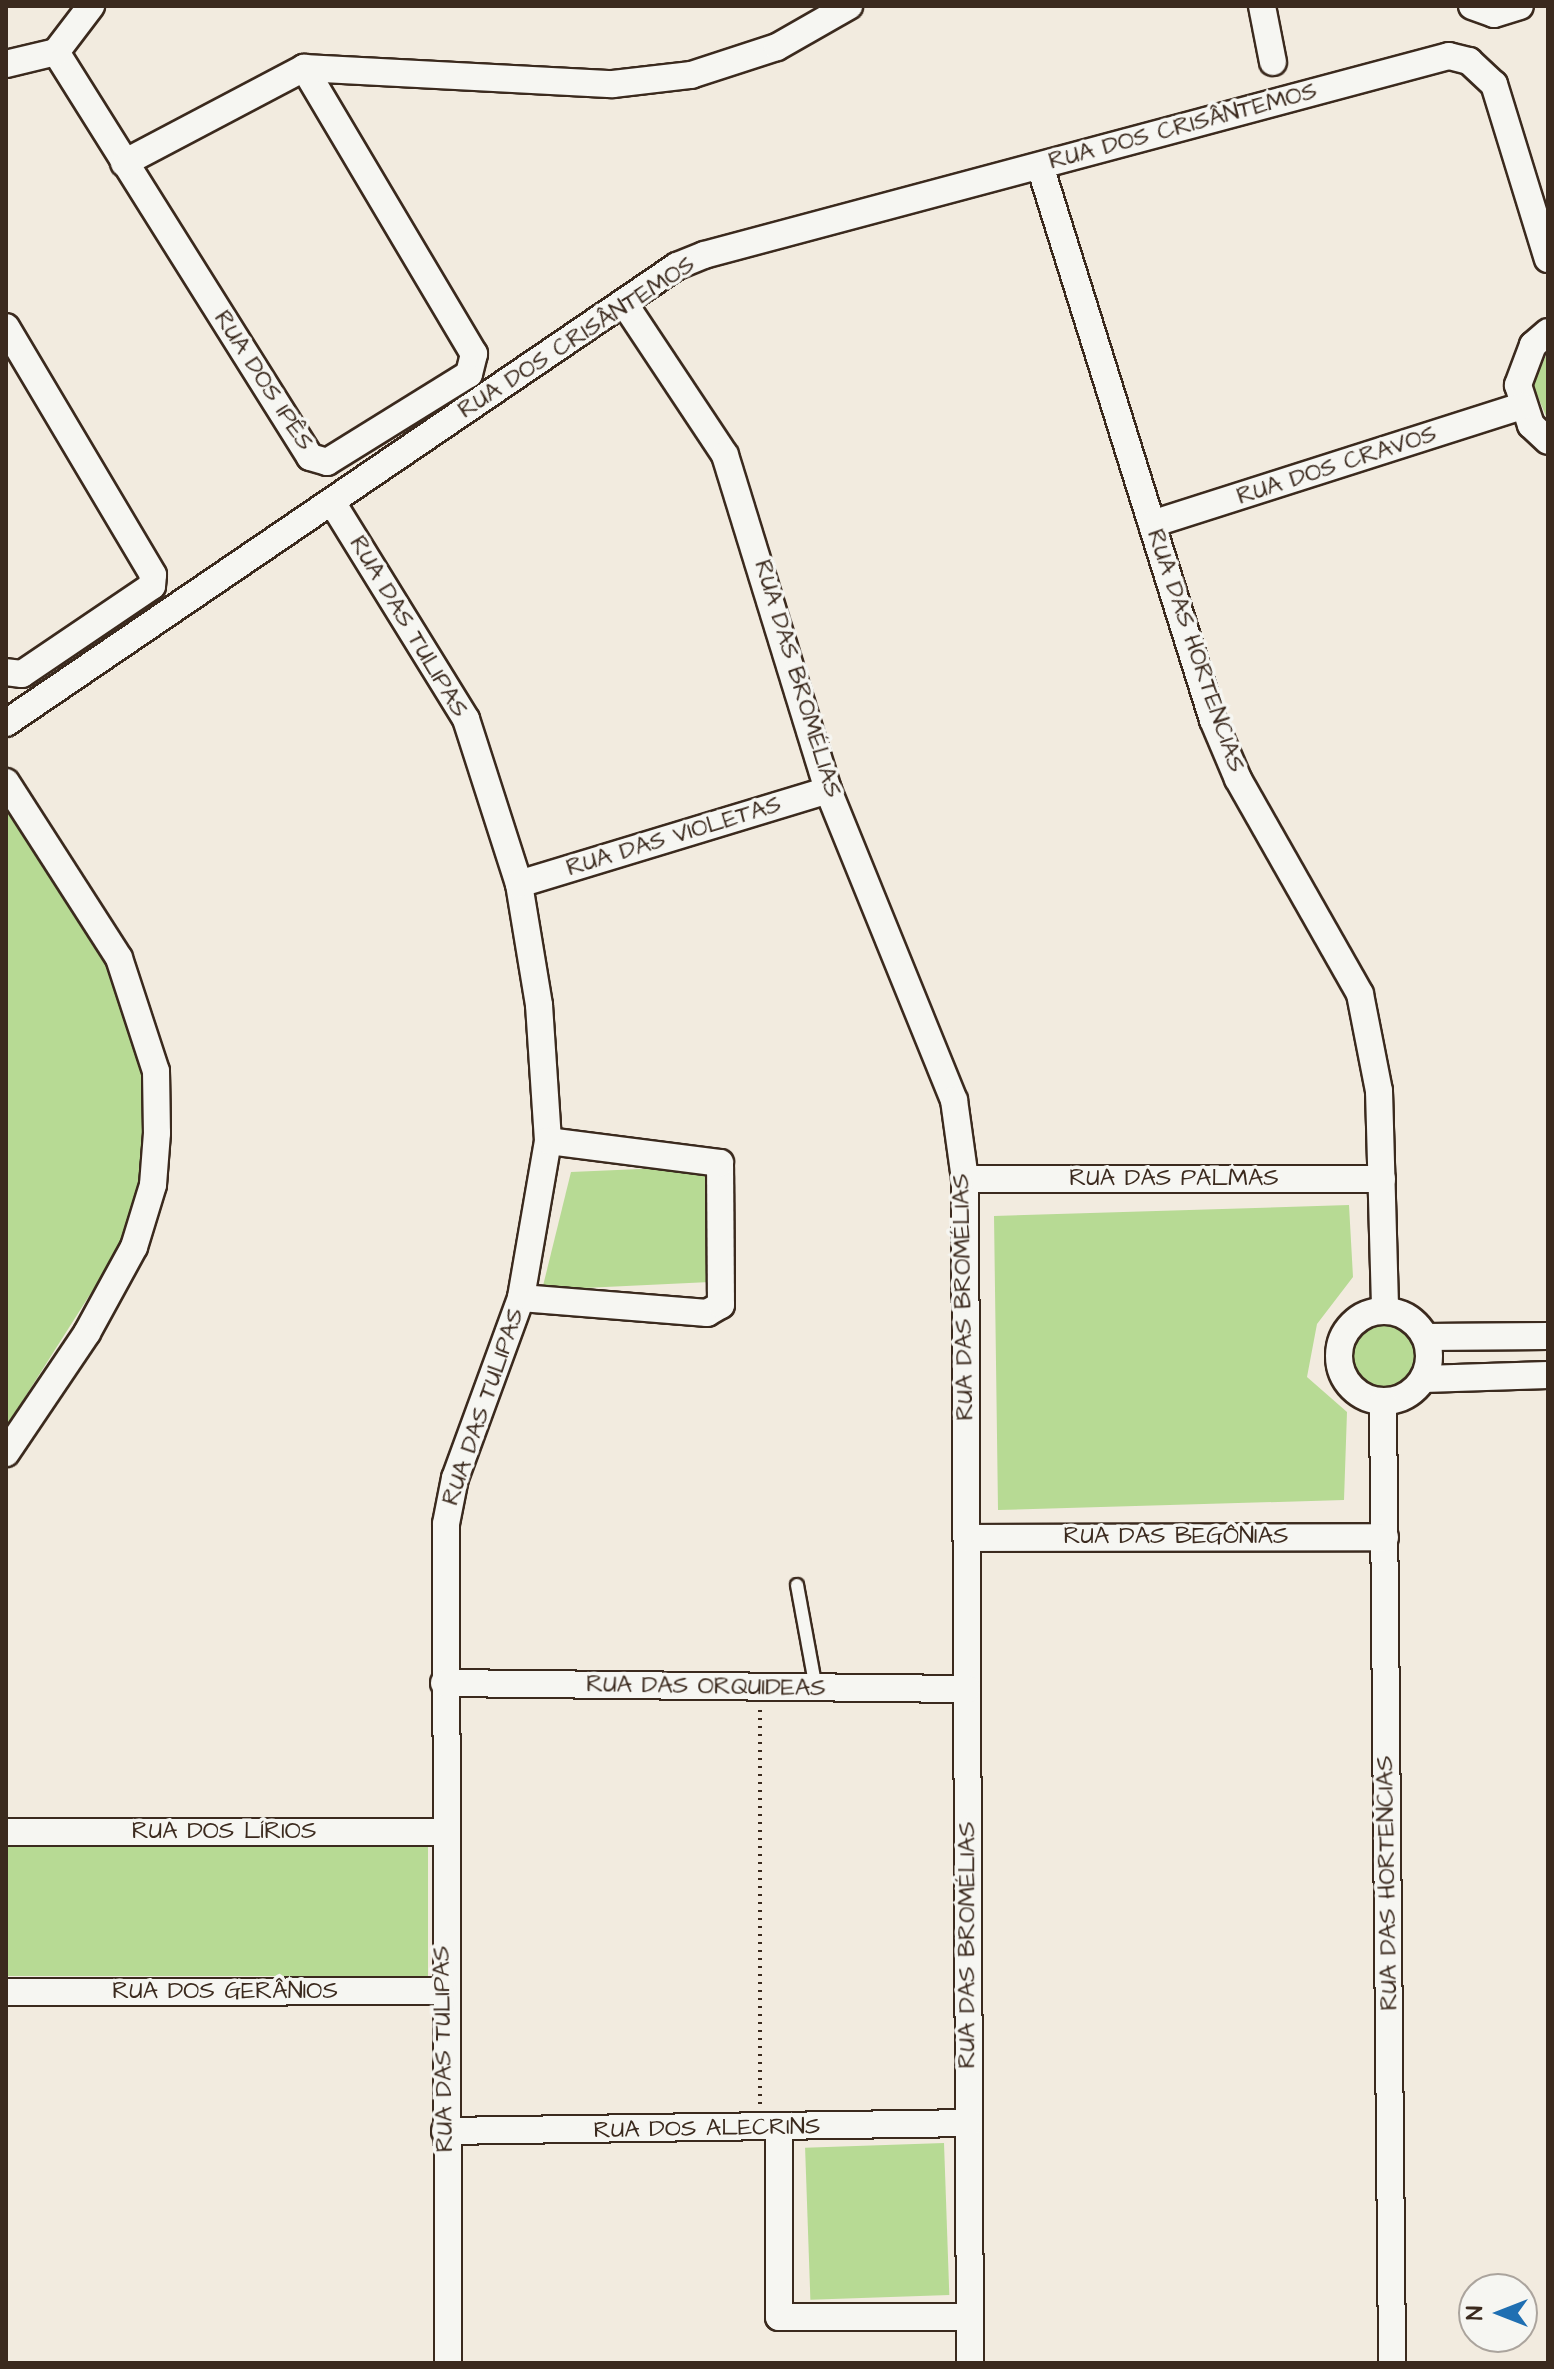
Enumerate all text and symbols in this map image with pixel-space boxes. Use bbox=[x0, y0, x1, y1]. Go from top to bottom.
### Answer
street label: RUA DOS CRISÂNTEMOS bbox=[1046, 77, 1320, 177]
street label: RUA DOS CRISÂNTEMOS bbox=[453, 251, 701, 425]
street label: RUA DOS IPÊS bbox=[207, 306, 319, 456]
street label: RUA DOS CRAVOS bbox=[1234, 420, 1440, 512]
street label: RUA DAS HORTENCIAS bbox=[1140, 526, 1250, 776]
street label: RUA DAS TULIPAS bbox=[343, 531, 473, 723]
street label: RUA DAS BROMÉLIAS bbox=[747, 557, 847, 801]
street label: RUA DAS VIOLETAS bbox=[563, 791, 785, 883]
street label: RUA DAS PALMAS bbox=[1069, 1165, 1279, 1193]
street label: RUA DAS BROMÉLIAS bbox=[947, 1173, 981, 1421]
street label: RUA DAS TULIPAS bbox=[437, 1305, 531, 1509]
street label: RUA DAS BEGÔNIAS bbox=[1064, 1523, 1288, 1551]
street label: RUA DAS ORQUIDEAS bbox=[586, 1671, 826, 1703]
street label: RUA DAS HORTENCIAS bbox=[1371, 1755, 1405, 2011]
street label: RUA DOS LÍRIOS bbox=[132, 1818, 316, 1846]
street label: RUA DAS BROMÉLIAS bbox=[954, 1822, 982, 2068]
street label: RUA DAS TULIPAS bbox=[428, 1946, 460, 2152]
street label: RUA DOS GERÂNIOS bbox=[112, 1978, 338, 2006]
street label: RUA DOS ALECRINS bbox=[593, 2113, 821, 2145]
north arrow bbox=[1458, 2273, 1538, 2353]
text: N bbox=[1460, 2306, 1491, 2320]

